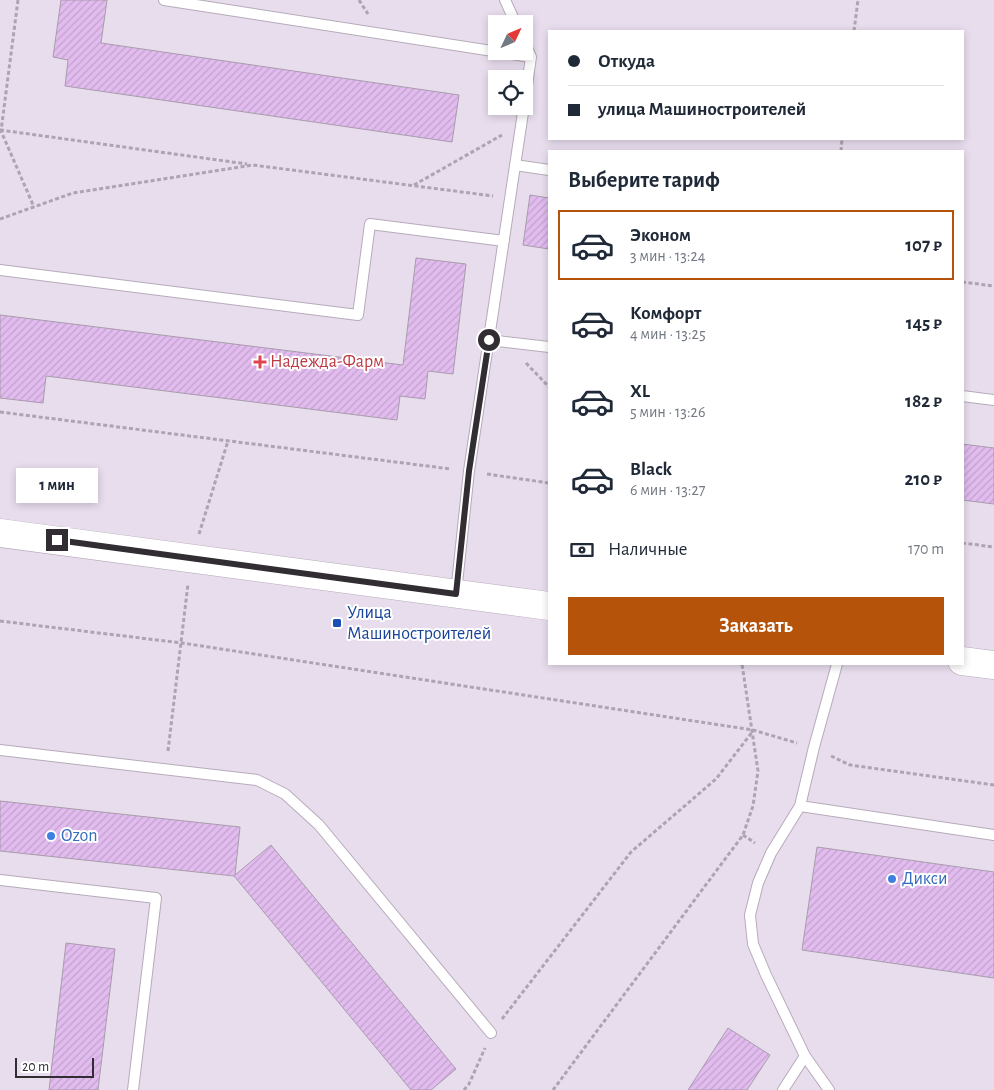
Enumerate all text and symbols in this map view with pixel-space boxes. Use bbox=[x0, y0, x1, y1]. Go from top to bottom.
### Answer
north arrow bbox=[488, 15, 532, 60]
map controls bbox=[488, 15, 533, 115]
text: Откуда bbox=[598, 52, 655, 71]
button: locate bbox=[488, 70, 533, 115]
text: улица Машиностроителей bbox=[598, 100, 806, 119]
text: Выберите тариф bbox=[568, 169, 720, 191]
icon: car bbox=[570, 223, 615, 268]
text: Эконом bbox=[630, 226, 691, 245]
text: 107 ₽ bbox=[905, 236, 942, 255]
text: 3 мин · 13:24 bbox=[630, 248, 706, 264]
icon: car bbox=[570, 301, 615, 346]
text: Комфорт bbox=[630, 304, 701, 323]
text: 145 ₽ bbox=[906, 314, 942, 333]
text: 4 мин · 13:25 bbox=[630, 326, 706, 342]
route start bbox=[478, 329, 500, 351]
place label: Надежда-Фарм bbox=[270, 353, 384, 371]
marker: Надежда-Фарм bbox=[254, 356, 266, 368]
icon: car bbox=[570, 379, 615, 424]
text: XL bbox=[630, 382, 650, 401]
text: 182 ₽ bbox=[905, 392, 942, 411]
text: 5 мин · 13:26 bbox=[630, 404, 705, 420]
icon: car bbox=[570, 457, 615, 502]
text: Black bbox=[630, 460, 672, 479]
callout: 1 мин bbox=[16, 468, 98, 502]
text: 210 ₽ bbox=[905, 470, 942, 489]
text: 1 мин bbox=[39, 477, 75, 493]
text: 6 мин · 13:27 bbox=[630, 482, 705, 498]
route end bbox=[46, 529, 68, 551]
icon: cash bbox=[568, 536, 596, 564]
text: Наличные bbox=[608, 540, 688, 559]
text: 170 m bbox=[908, 541, 944, 557]
button: Заказать bbox=[568, 597, 944, 655]
place label: Улица Машиностроителей bbox=[347, 604, 491, 643]
marker: Улица Машиностроителей bbox=[331, 617, 343, 629]
place label: Ozon bbox=[61, 827, 98, 845]
marker: Ozon bbox=[45, 830, 57, 842]
place label: Дикси bbox=[902, 870, 948, 888]
marker: Дикси bbox=[886, 873, 898, 885]
scale bar bbox=[15, 1055, 94, 1078]
text: 20 m bbox=[22, 1060, 49, 1074]

